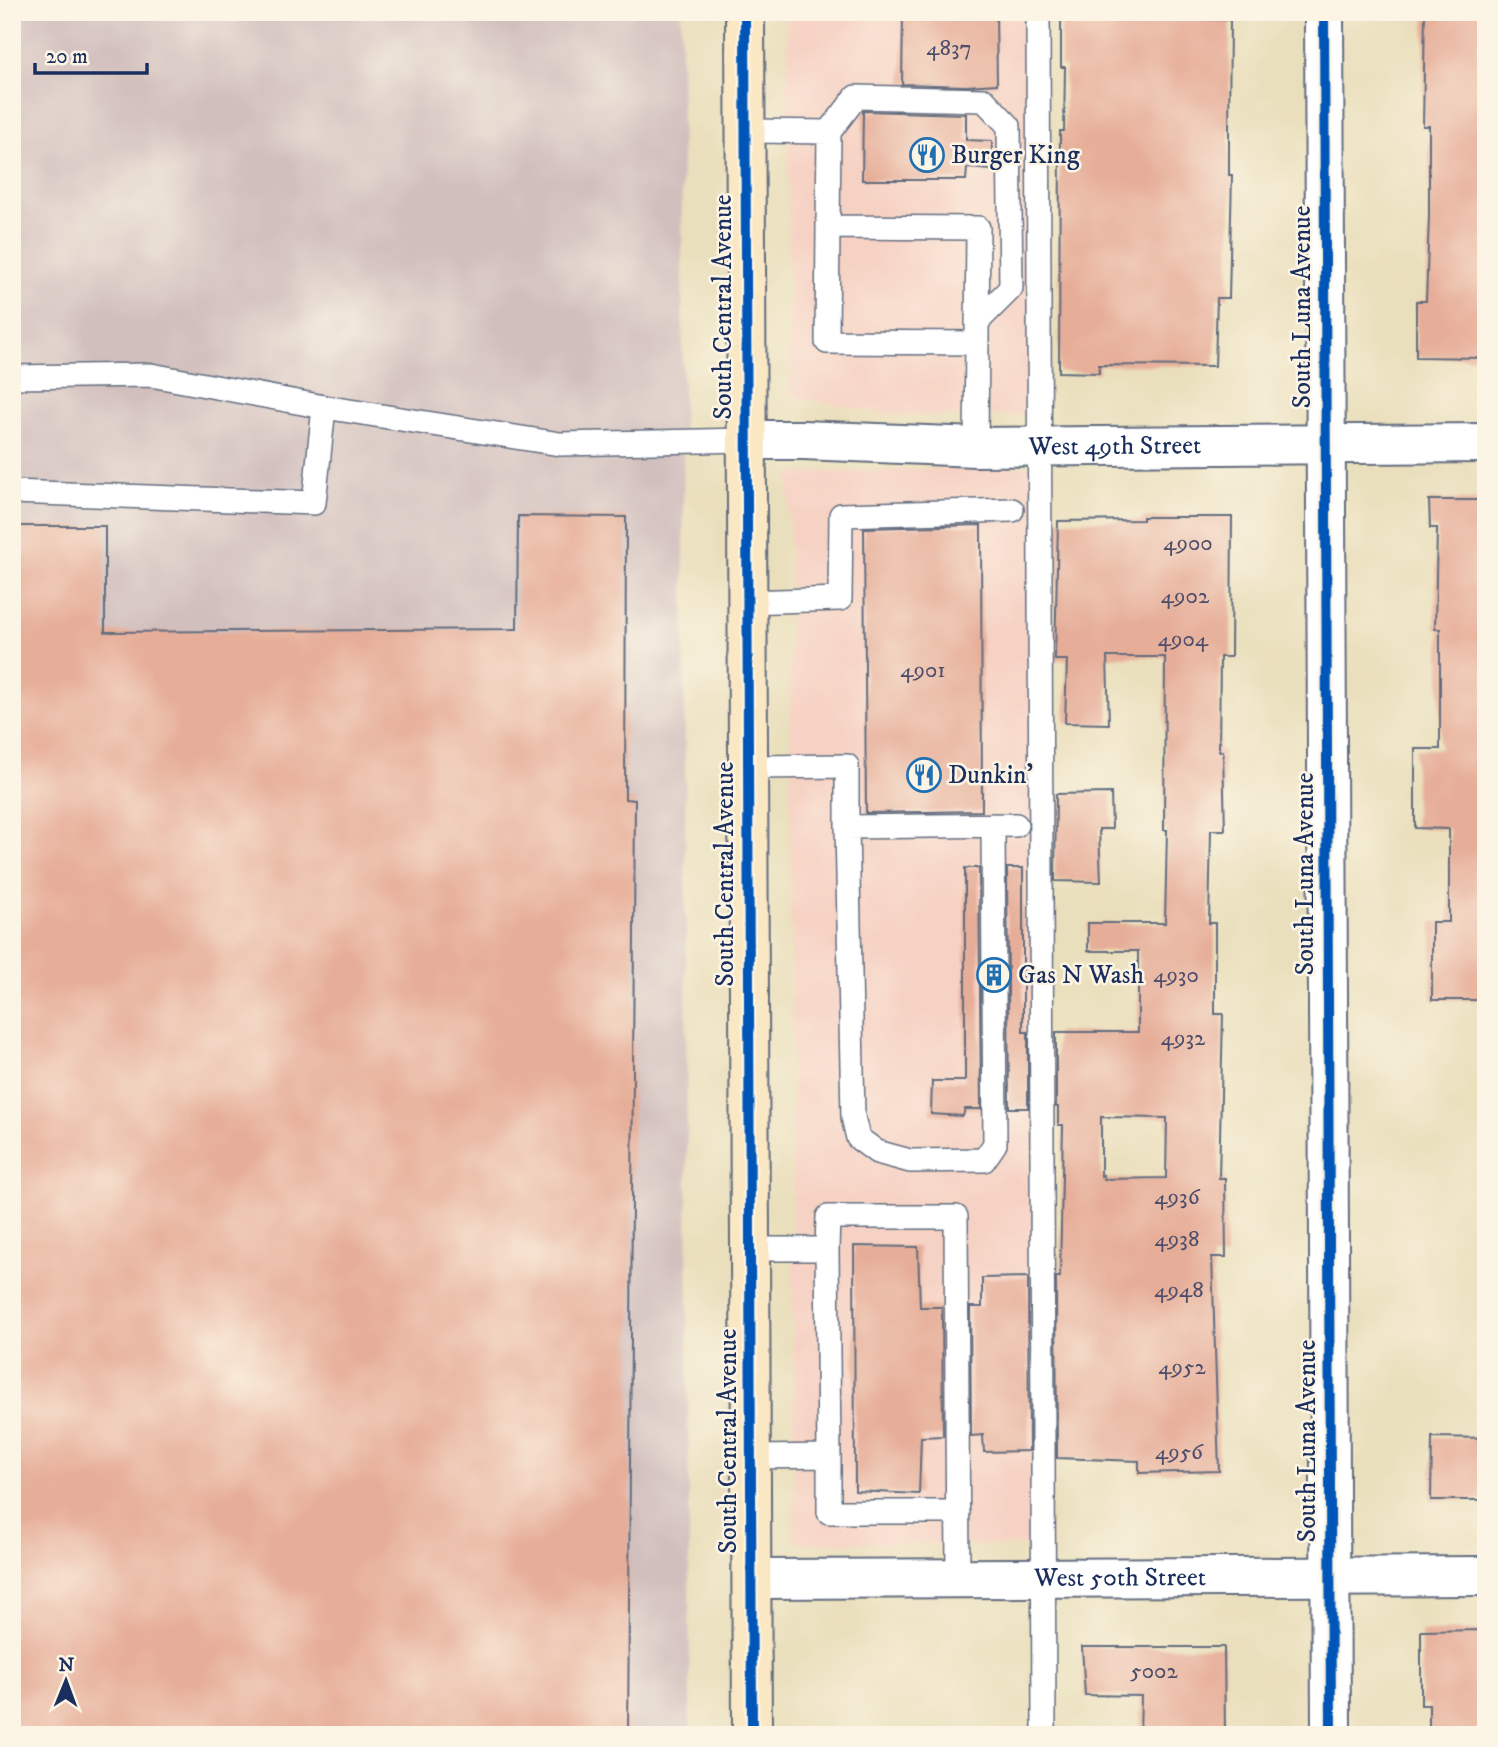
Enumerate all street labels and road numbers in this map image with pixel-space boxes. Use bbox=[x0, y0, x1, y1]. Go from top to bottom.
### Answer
street label: South Central Avenue bbox=[707, 194, 740, 420]
street label: South Luna Avenue bbox=[1286, 206, 1319, 408]
street label: West 49th Street bbox=[1027, 429, 1201, 463]
street label: South Central Avenue bbox=[709, 761, 742, 987]
street label: South Luna Avenue bbox=[1289, 773, 1322, 975]
street label: South Central Avenue bbox=[712, 1328, 745, 1554]
street label: South Luna Avenue bbox=[1291, 1340, 1324, 1542]
street label: West 50th Street bbox=[1033, 1561, 1206, 1594]

